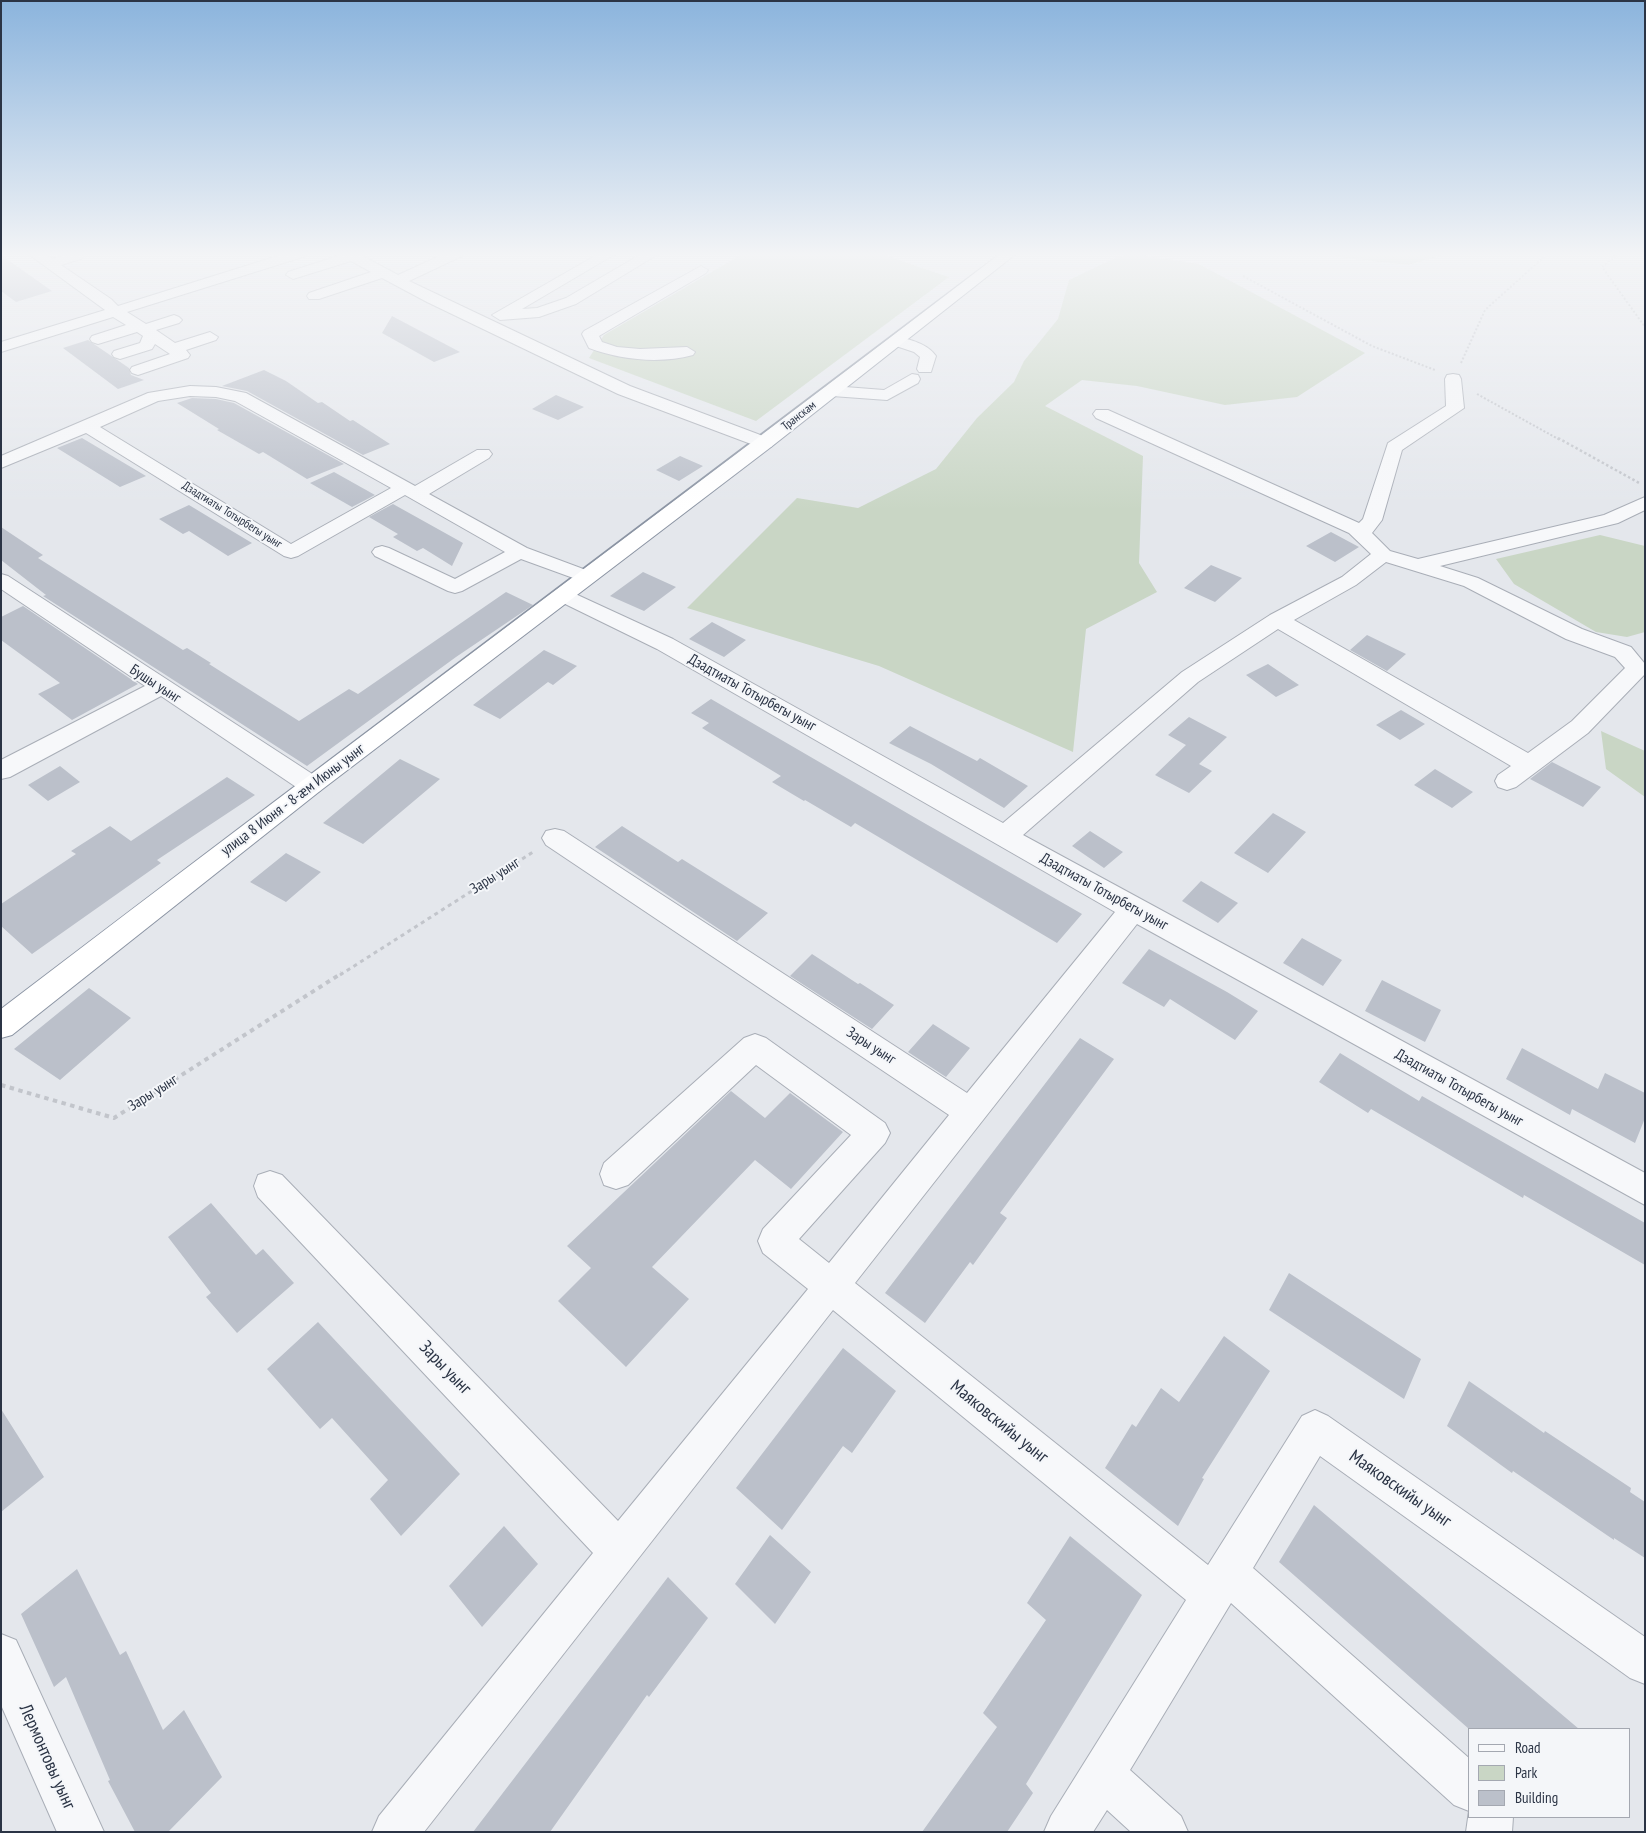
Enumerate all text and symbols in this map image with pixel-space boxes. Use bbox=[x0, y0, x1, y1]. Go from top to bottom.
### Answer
street label: Транскам bbox=[779, 398, 819, 434]
street label: Дзадтиаты Тотырбегы уынг bbox=[180, 479, 284, 551]
street label: Дзадтиаты Тотырбегы уынг bbox=[685, 650, 819, 736]
street label: Бушы уынг bbox=[126, 661, 184, 707]
street label: улица 8 Июня - 8-ӕм Июны уынг bbox=[218, 740, 368, 860]
street label: Дзадтиаты Тотырбегы уынг bbox=[1037, 849, 1171, 935]
street label: Зары уынг bbox=[467, 854, 523, 898]
street label: Зары уынг bbox=[843, 1023, 899, 1069]
street label: Дзадтиаты Тотырбегы уынг bbox=[1392, 1045, 1526, 1131]
street label: Зары уынг bbox=[125, 1071, 181, 1115]
street label: Зары уынг bbox=[414, 1337, 476, 1399]
street label: Маяковскийы уынг bbox=[946, 1376, 1052, 1468]
street label: Маяковскийы уынг bbox=[1345, 1446, 1455, 1532]
street label: Лермонтовы уынг bbox=[14, 1701, 80, 1813]
legend bbox=[1468, 1728, 1631, 1818]
text: Road bbox=[1515, 1738, 1541, 1757]
text: Park bbox=[1515, 1763, 1537, 1782]
text: Building bbox=[1515, 1788, 1558, 1807]

